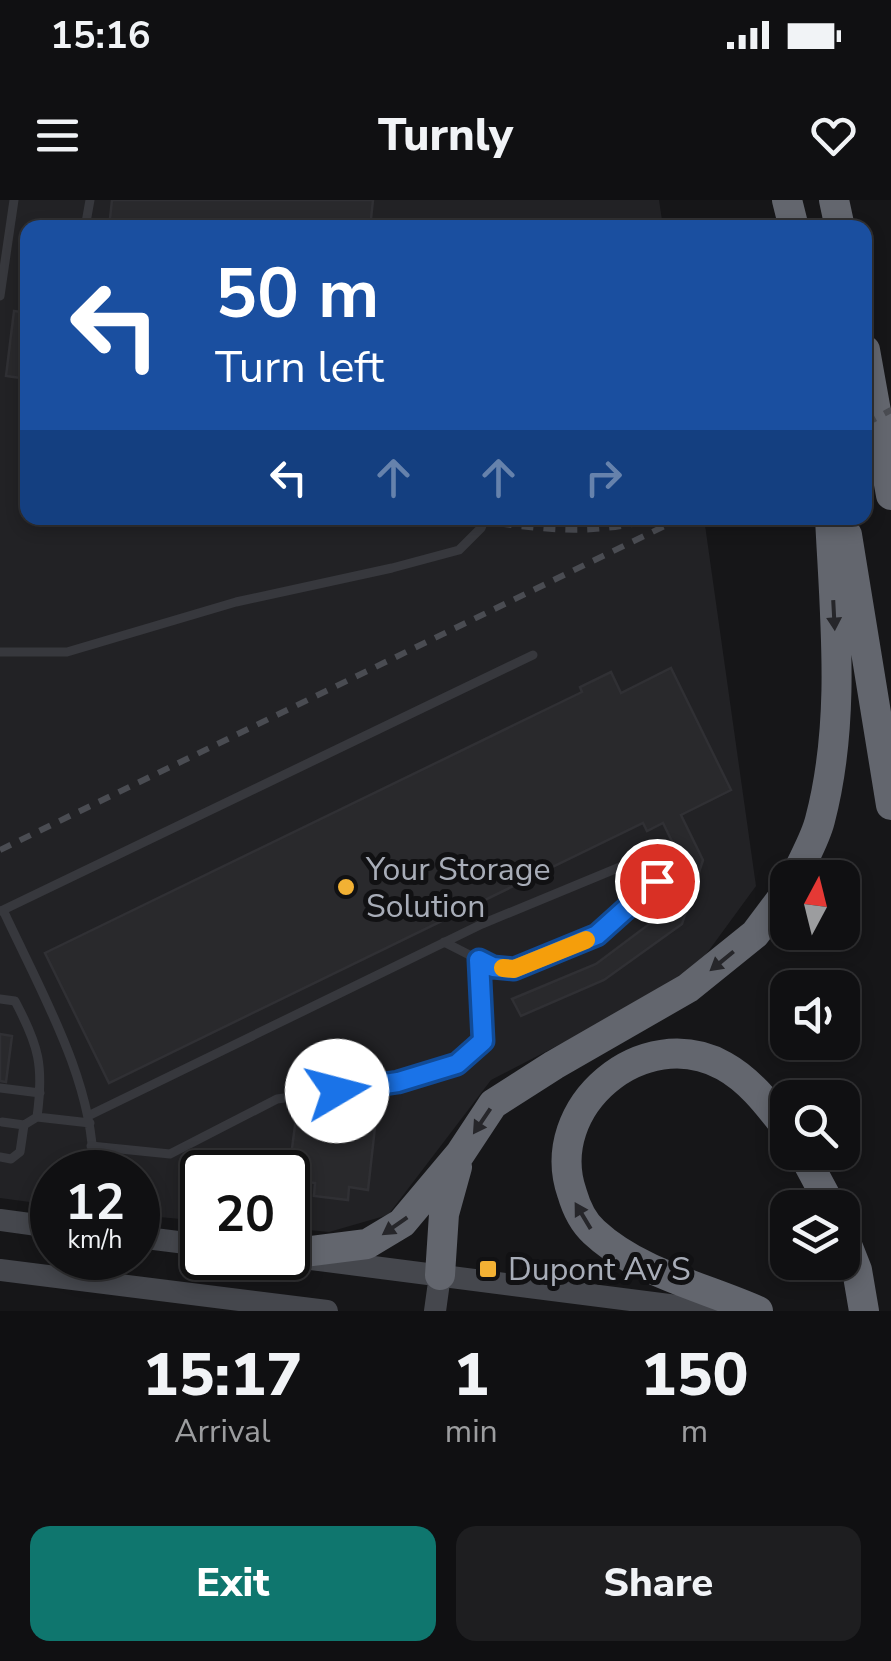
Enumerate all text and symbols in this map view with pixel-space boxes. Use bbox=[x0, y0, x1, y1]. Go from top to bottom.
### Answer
text: 15:16 bbox=[50, 10, 151, 61]
text: Turnly bbox=[378, 105, 513, 166]
icon: menu bbox=[30, 108, 85, 163]
icon: heart bbox=[806, 108, 861, 163]
text: 50 m bbox=[215, 246, 379, 342]
icon: left bbox=[50, 260, 180, 390]
text: Turn left bbox=[215, 337, 384, 398]
icon: left bbox=[261, 450, 316, 505]
icon: ahead bbox=[366, 450, 421, 505]
icon: ahead bbox=[471, 450, 526, 505]
icon: right bbox=[576, 450, 631, 505]
one-way arrow bbox=[827, 599, 843, 631]
pin bbox=[615, 839, 700, 924]
place label: Your Storage Solution bbox=[365, 848, 550, 928]
icon: arrive bbox=[630, 854, 685, 909]
north arrow bbox=[770, 860, 860, 950]
map controls bbox=[770, 860, 860, 1280]
marker: Your Storage Solution bbox=[335, 876, 357, 898]
one-way arrow bbox=[709, 950, 735, 971]
button: sound bbox=[770, 970, 860, 1060]
position arrow bbox=[285, 1039, 389, 1143]
button: search bbox=[770, 1080, 860, 1170]
one-way arrow bbox=[474, 1107, 492, 1134]
speed limit sign: 20 bbox=[180, 1150, 310, 1280]
text: 12 bbox=[65, 1168, 125, 1237]
button: layers bbox=[770, 1190, 860, 1280]
one-way arrow bbox=[575, 1202, 592, 1230]
one-way arrow bbox=[382, 1216, 408, 1235]
text: km/h bbox=[67, 1223, 123, 1257]
place label: Dupont Av S bbox=[508, 1248, 691, 1291]
marker: Dupont Av S bbox=[477, 1258, 499, 1280]
text: 15:17 bbox=[143, 1334, 302, 1416]
text: 1 bbox=[453, 1334, 489, 1416]
text: 150 bbox=[640, 1334, 748, 1416]
text: Arrival bbox=[174, 1410, 271, 1453]
text: min bbox=[445, 1410, 498, 1453]
text: m bbox=[681, 1410, 708, 1453]
button: Exit bbox=[30, 1526, 436, 1641]
button: Share bbox=[456, 1526, 861, 1641]

